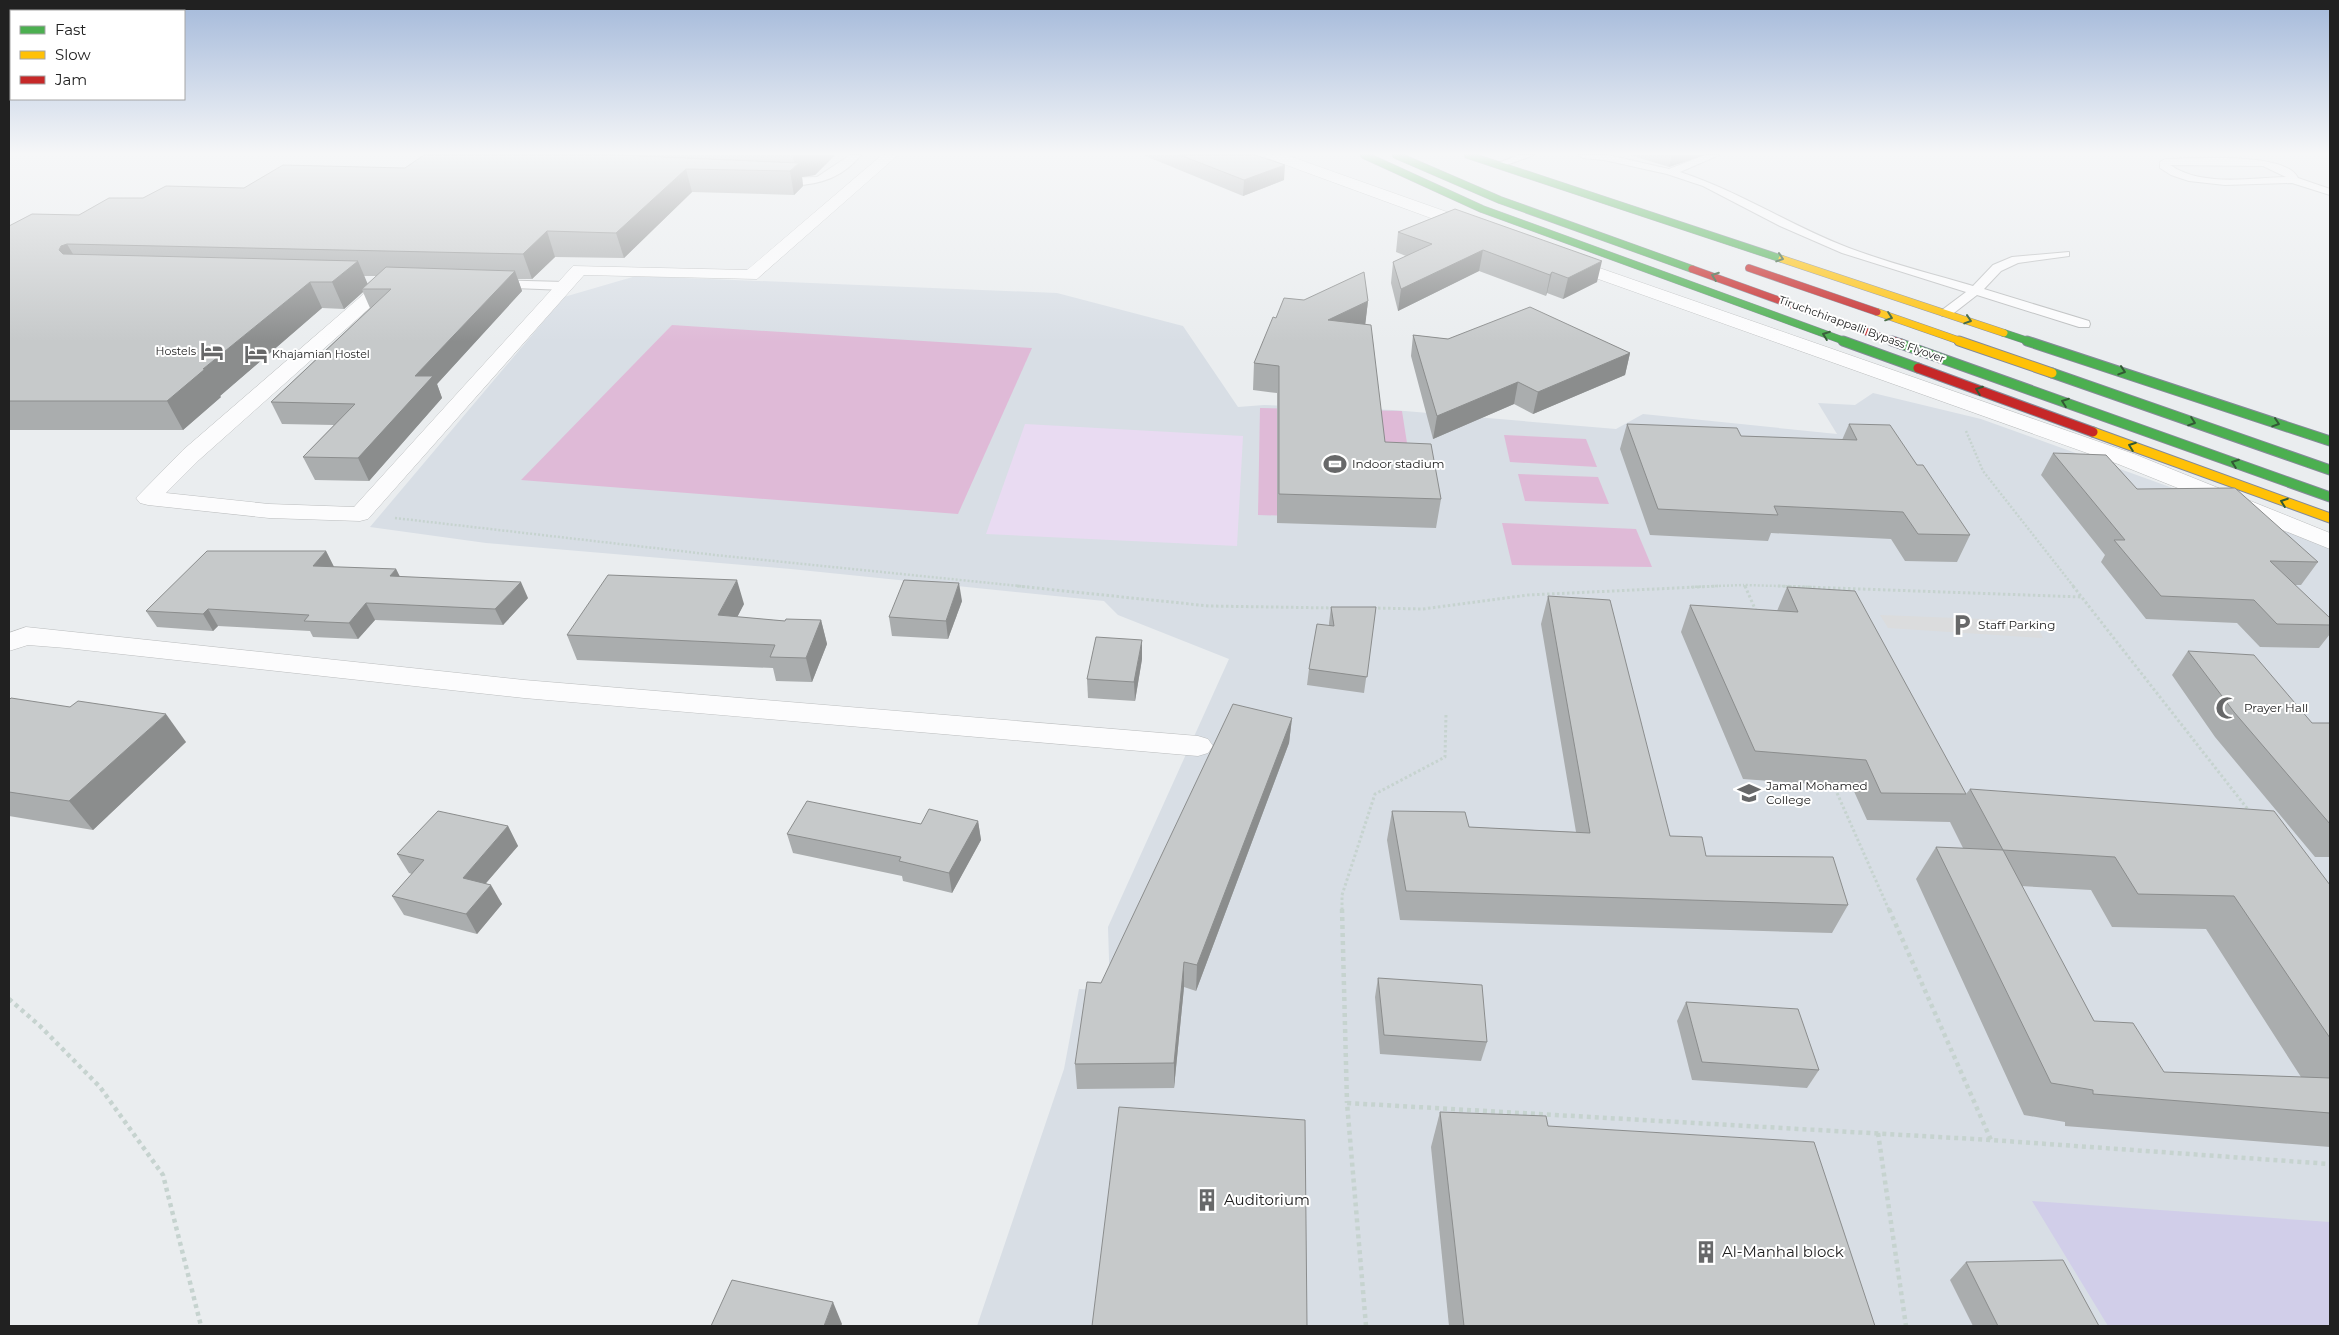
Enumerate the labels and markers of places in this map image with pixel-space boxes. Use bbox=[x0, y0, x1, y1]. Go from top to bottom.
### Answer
hotel icon: Hostels bbox=[199, 338, 225, 364]
hotel icon: Khajamian Hostel bbox=[243, 341, 269, 367]
place label: Hostels bbox=[156, 344, 197, 358]
place label: Khajamian Hostel bbox=[272, 347, 370, 361]
sports icon: Indoor stadium bbox=[1322, 451, 1348, 477]
place label: Indoor stadium bbox=[1352, 456, 1445, 471]
parking icon: Staff Parking bbox=[1949, 612, 1975, 638]
place label: Staff Parking bbox=[1978, 617, 2055, 632]
mosque icon: Prayer Hall bbox=[2214, 695, 2240, 721]
place label: Prayer Hall bbox=[2244, 700, 2308, 715]
place label: Jamal Mohamed College bbox=[1765, 778, 1868, 807]
school or university icon: Jamal Mohamed College bbox=[1736, 780, 1762, 806]
building icon: Auditorium bbox=[1194, 1187, 1220, 1213]
place label: Auditorium bbox=[1224, 1190, 1310, 1209]
building icon: Al-Manhal block bbox=[1693, 1239, 1719, 1265]
place label: Al-Manhal block bbox=[1722, 1242, 1844, 1261]

